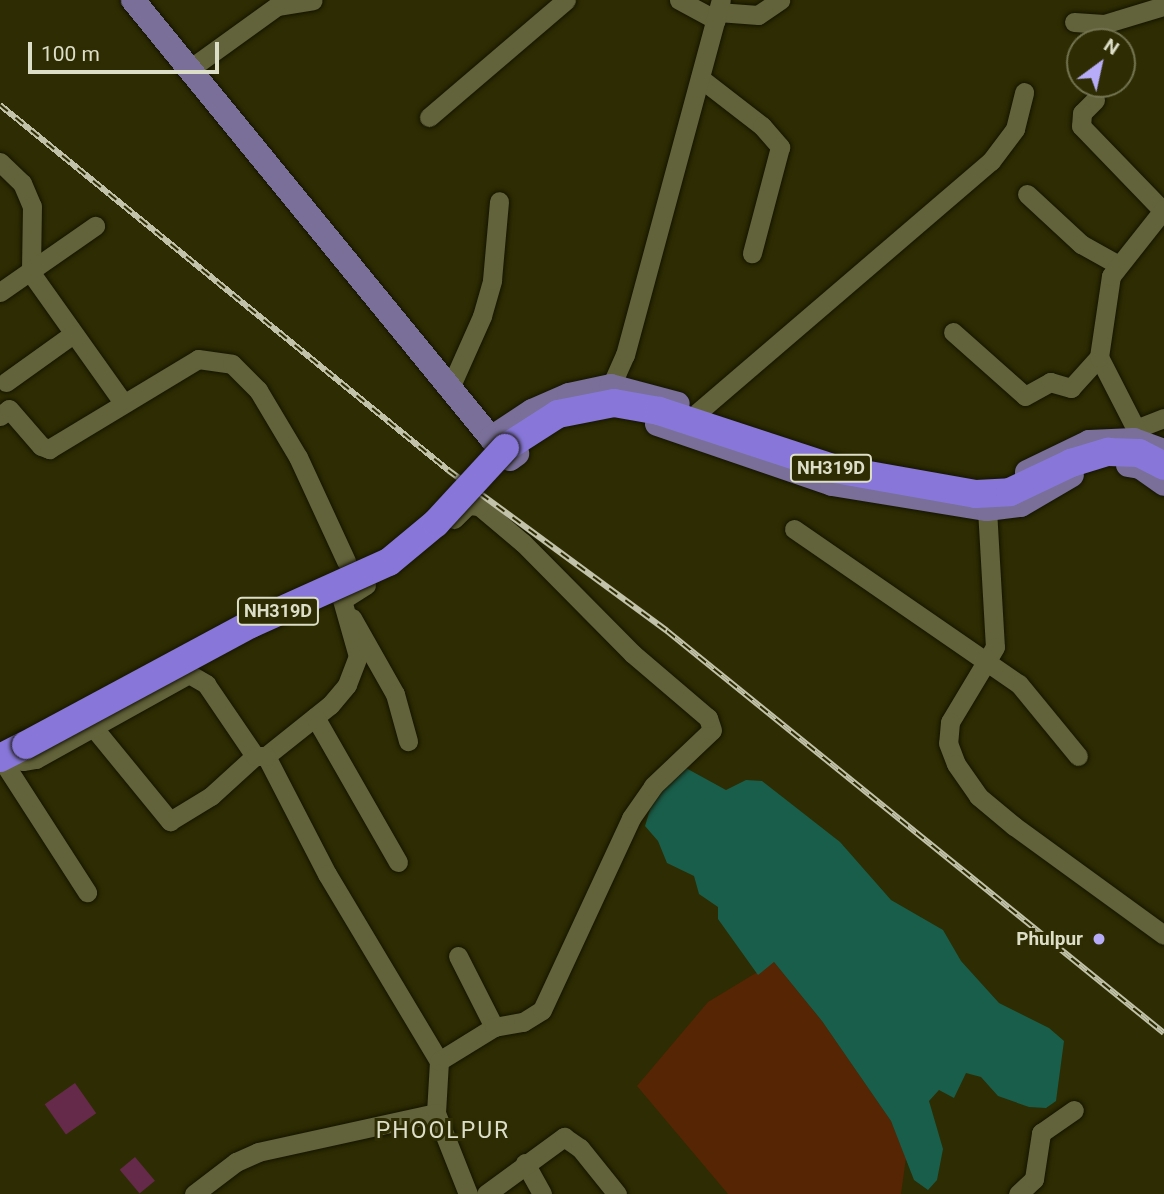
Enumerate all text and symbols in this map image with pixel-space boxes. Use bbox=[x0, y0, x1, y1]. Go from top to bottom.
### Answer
scale bar bbox=[32, 28, 222, 72]
north arrow bbox=[1066, 28, 1136, 98]
text: N bbox=[1100, 33, 1124, 60]
text: 100 m bbox=[41, 42, 100, 66]
road number: NH319D bbox=[789, 454, 873, 482]
road number: NH319D bbox=[236, 596, 320, 626]
place label: Phulpur bbox=[1016, 928, 1083, 950]
marker: Phulpur bbox=[1089, 929, 1109, 949]
district label: PHOOLPUR bbox=[377, 1117, 509, 1145]

